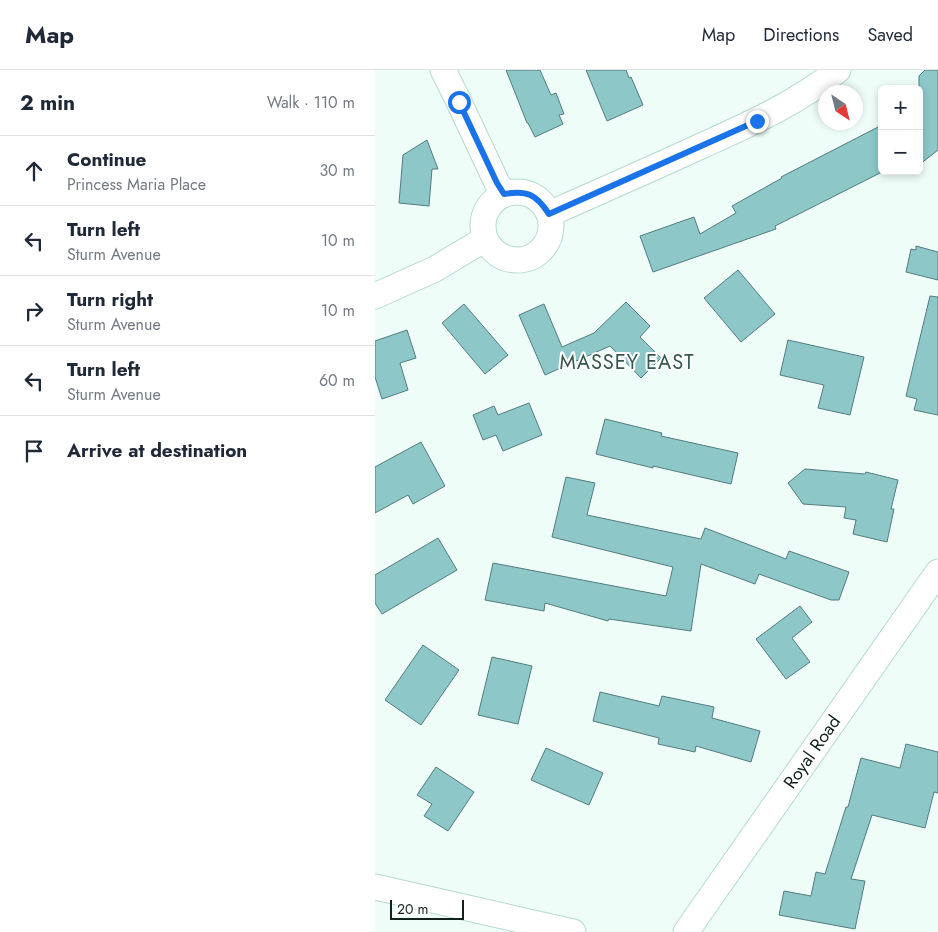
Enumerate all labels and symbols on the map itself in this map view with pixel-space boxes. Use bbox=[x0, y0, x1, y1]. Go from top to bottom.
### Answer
north arrow bbox=[818, 85, 863, 130]
route start bbox=[448, 91, 471, 114]
route end bbox=[746, 110, 769, 133]
district label: MASSEY EAST bbox=[560, 348, 695, 377]
street label: Royal Road bbox=[777, 710, 847, 794]
scale bar bbox=[390, 897, 464, 920]

